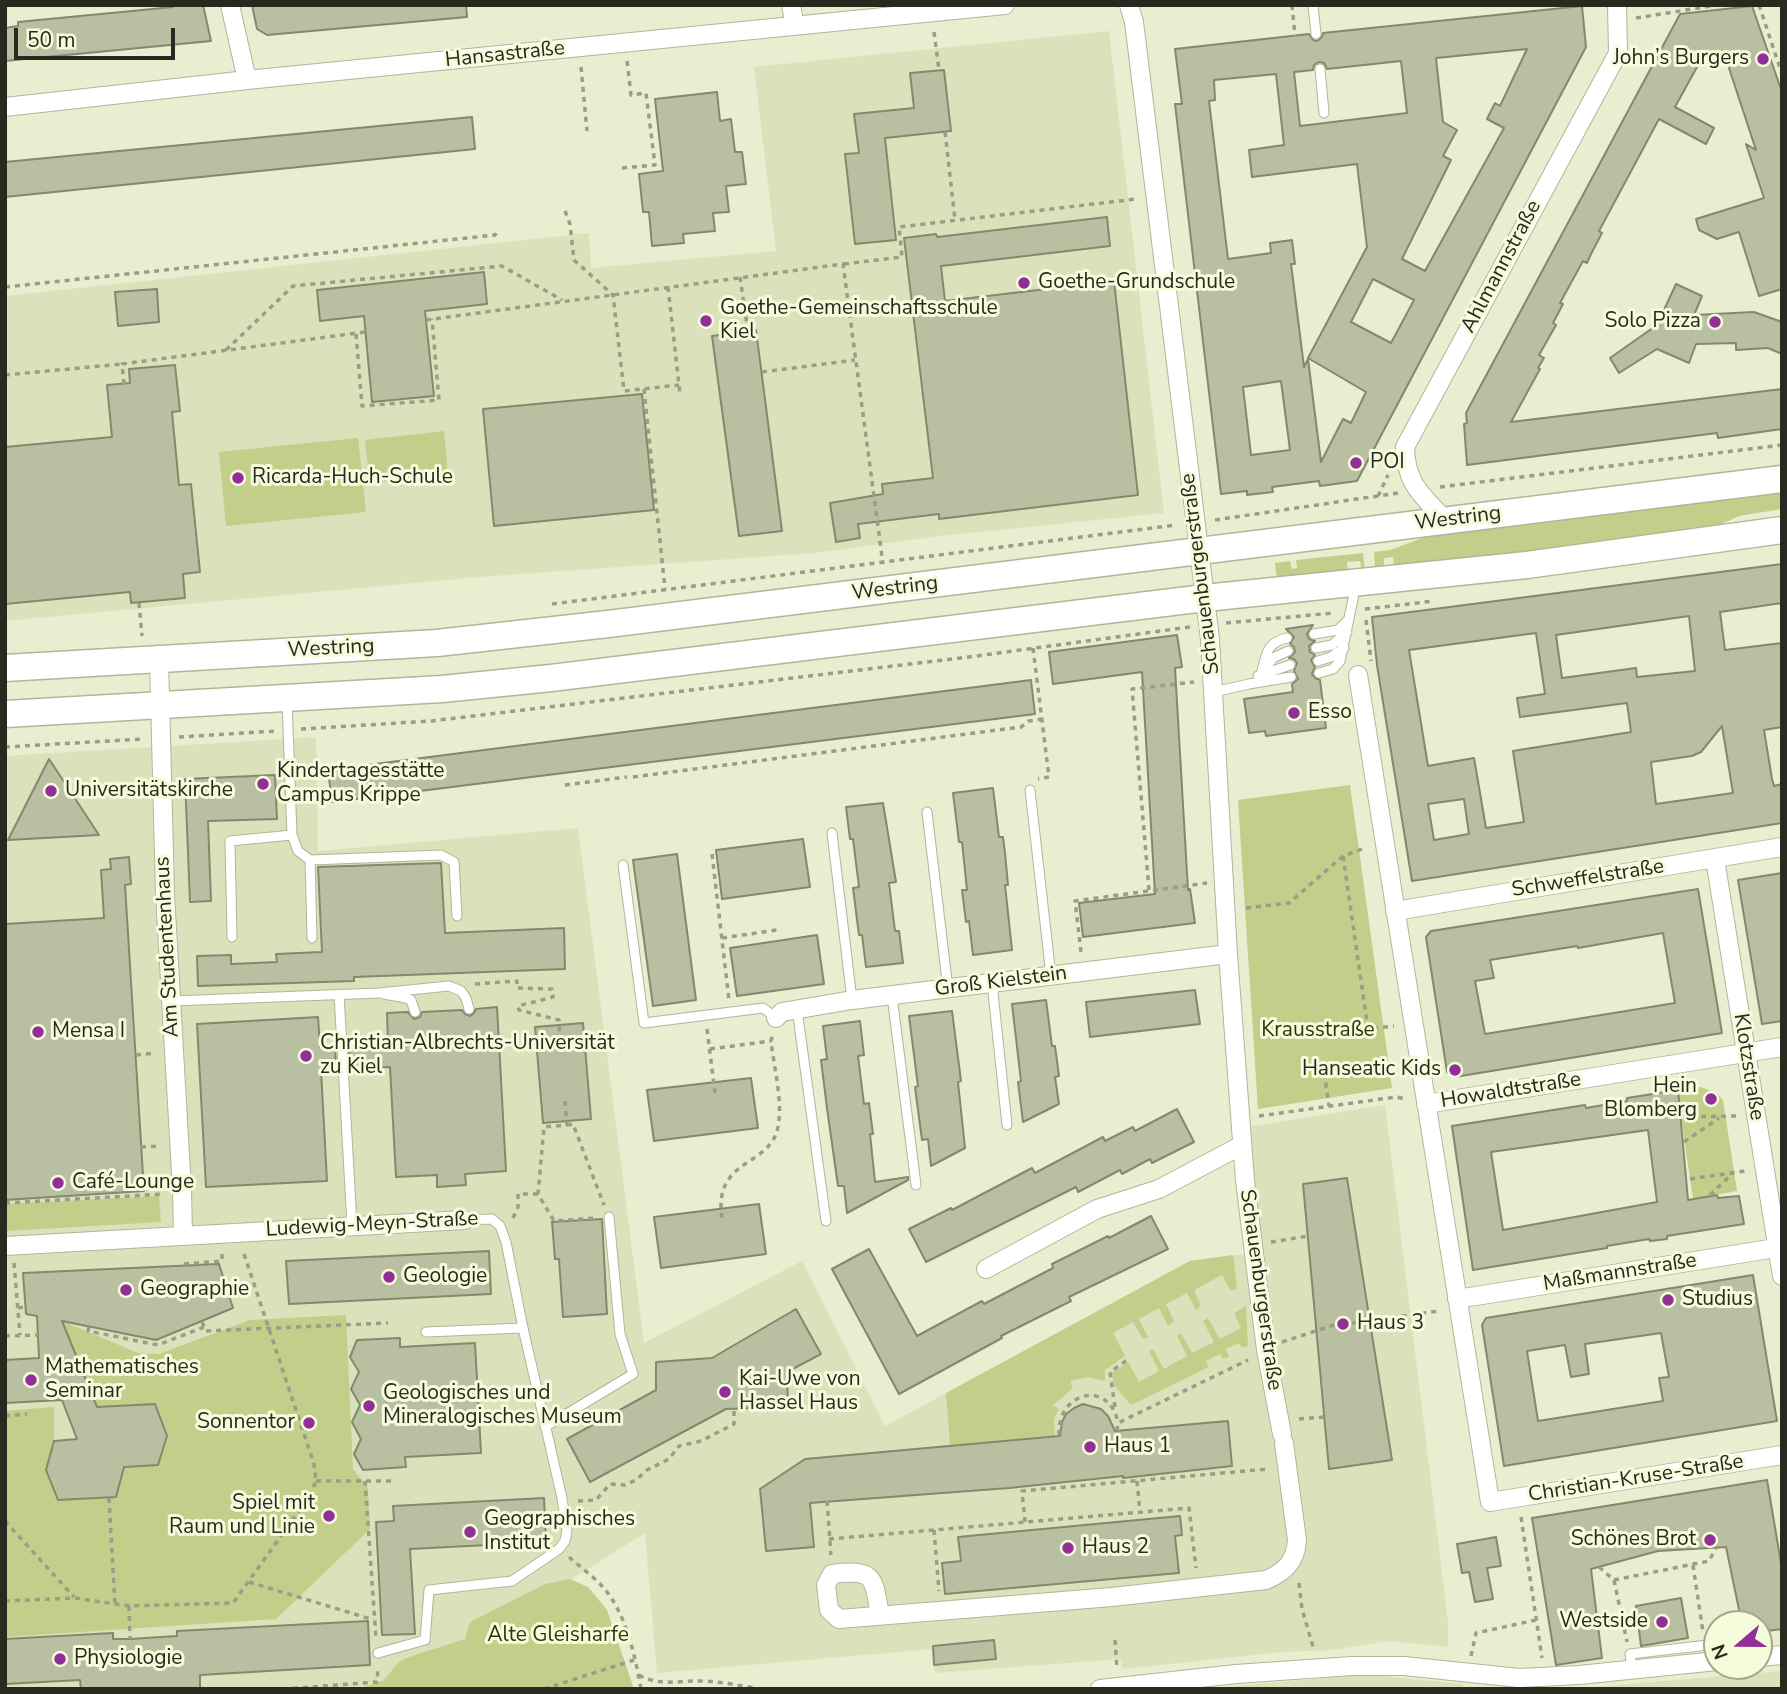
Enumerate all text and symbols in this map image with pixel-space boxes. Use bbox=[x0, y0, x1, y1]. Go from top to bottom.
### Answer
scale bar bbox=[18, 14, 178, 58]
text: 50 m bbox=[27, 26, 76, 54]
street label: Hansastraße bbox=[444, 36, 566, 74]
place label: John’s Burgers bbox=[1613, 46, 1749, 72]
marker: John’s Burgers bbox=[1755, 51, 1771, 67]
street label: Ahlmannstraße bbox=[1457, 196, 1547, 338]
place label: Goethe-Grundschule bbox=[1038, 270, 1235, 296]
marker: Goethe-Grundschule bbox=[1016, 275, 1032, 291]
place label: Goethe-Gemeinschaftsschule Kiel bbox=[720, 296, 998, 346]
place label: Solo Pizza bbox=[1605, 309, 1701, 335]
marker: Goethe-Gemeinschaftsschule Kiel bbox=[698, 313, 714, 329]
marker: Solo Pizza bbox=[1707, 314, 1723, 330]
place label: POI bbox=[1370, 450, 1405, 476]
marker: POI bbox=[1348, 455, 1364, 471]
place label: Ricarda-Huch-Schule bbox=[252, 465, 453, 491]
marker: Ricarda-Huch-Schule bbox=[230, 470, 246, 486]
street label: Schauenburgerstraße bbox=[1176, 472, 1226, 676]
street label: Westring bbox=[1413, 501, 1503, 537]
street label: Westring bbox=[850, 571, 940, 607]
street label: Westring bbox=[287, 634, 375, 664]
place label: Esso bbox=[1308, 700, 1352, 726]
marker: Esso bbox=[1286, 705, 1302, 721]
place label: Kindertagesstätte Campus Krippe bbox=[277, 759, 444, 809]
marker: Kindertagesstätte Campus Krippe bbox=[255, 776, 271, 792]
place label: Universitätskirche bbox=[65, 778, 233, 804]
marker: Universitätskirche bbox=[43, 783, 59, 799]
street label: Schweffelstraße bbox=[1510, 855, 1666, 903]
street label: Am Studentenhaus bbox=[151, 856, 185, 1038]
street label: Groß Kielstein bbox=[933, 961, 1069, 1003]
street label: Klotzstraße bbox=[1727, 1012, 1769, 1122]
park label: Krausstraße bbox=[1261, 1018, 1375, 1044]
place label: Mensa I bbox=[52, 1019, 125, 1045]
marker: Mensa I bbox=[30, 1024, 46, 1040]
place label: Christian-Albrechts-Universität zu Kiel bbox=[320, 1031, 615, 1081]
marker: Christian-Albrechts-Universität zu Kiel bbox=[298, 1048, 314, 1064]
place label: Hanseatic Kids bbox=[1302, 1057, 1441, 1083]
marker: Hanseatic Kids bbox=[1447, 1062, 1463, 1078]
street label: Howaldtstraße bbox=[1439, 1067, 1583, 1115]
place label: Hein Blomberg bbox=[1604, 1074, 1697, 1124]
marker: Hein Blomberg bbox=[1703, 1091, 1719, 1107]
place label: Café-Lounge bbox=[72, 1170, 194, 1196]
marker: Café-Lounge bbox=[50, 1175, 66, 1191]
street label: Schauenburgerstraße bbox=[1233, 1188, 1287, 1392]
street label: Ludewig-Meyn-Straße bbox=[265, 1207, 479, 1243]
street label: Maßmannstraße bbox=[1542, 1248, 1698, 1298]
place label: Geologie bbox=[403, 1264, 487, 1290]
marker: Geologie bbox=[381, 1269, 397, 1285]
place label: Geographie bbox=[140, 1277, 249, 1303]
marker: Geographie bbox=[118, 1282, 134, 1298]
place label: Studius bbox=[1682, 1287, 1753, 1313]
marker: Studius bbox=[1660, 1292, 1676, 1308]
place label: Haus 3 bbox=[1357, 1311, 1424, 1337]
marker: Haus 3 bbox=[1335, 1316, 1351, 1332]
place label: Mathematisches Seminar bbox=[45, 1355, 199, 1405]
place label: Kai-Uwe von Hassel Haus bbox=[739, 1367, 861, 1417]
marker: Mathematisches Seminar bbox=[23, 1372, 39, 1388]
place label: Geologisches und Mineralogisches Museum bbox=[383, 1381, 622, 1431]
marker: Kai-Uwe von Hassel Haus bbox=[717, 1384, 733, 1400]
marker: Geologisches und Mineralogisches Museum bbox=[361, 1398, 377, 1414]
place label: Sonnentor bbox=[197, 1410, 295, 1436]
marker: Sonnentor bbox=[301, 1415, 317, 1431]
place label: Haus 1 bbox=[1104, 1434, 1171, 1460]
marker: Haus 1 bbox=[1082, 1439, 1098, 1455]
street label: Christian-Kruse-Straße bbox=[1526, 1450, 1746, 1508]
place label: Spiel mit Raum und Linie bbox=[169, 1491, 315, 1541]
place label: Geographisches Institut bbox=[484, 1507, 635, 1557]
marker: Spiel mit Raum und Linie bbox=[321, 1508, 337, 1524]
marker: Geographisches Institut bbox=[462, 1524, 478, 1540]
place label: Schönes Brot bbox=[1571, 1527, 1696, 1553]
marker: Schönes Brot bbox=[1702, 1532, 1718, 1548]
place label: Haus 2 bbox=[1082, 1535, 1149, 1561]
marker: Haus 2 bbox=[1060, 1540, 1076, 1556]
place label: Westside bbox=[1559, 1609, 1648, 1635]
north arrow bbox=[1703, 1610, 1773, 1680]
marker: Westside bbox=[1654, 1614, 1670, 1630]
park label: Alte Gleisharfe bbox=[487, 1623, 629, 1649]
text: N bbox=[1705, 1640, 1735, 1663]
place label: Physiologie bbox=[74, 1646, 182, 1672]
marker: Physiologie bbox=[52, 1651, 68, 1667]

